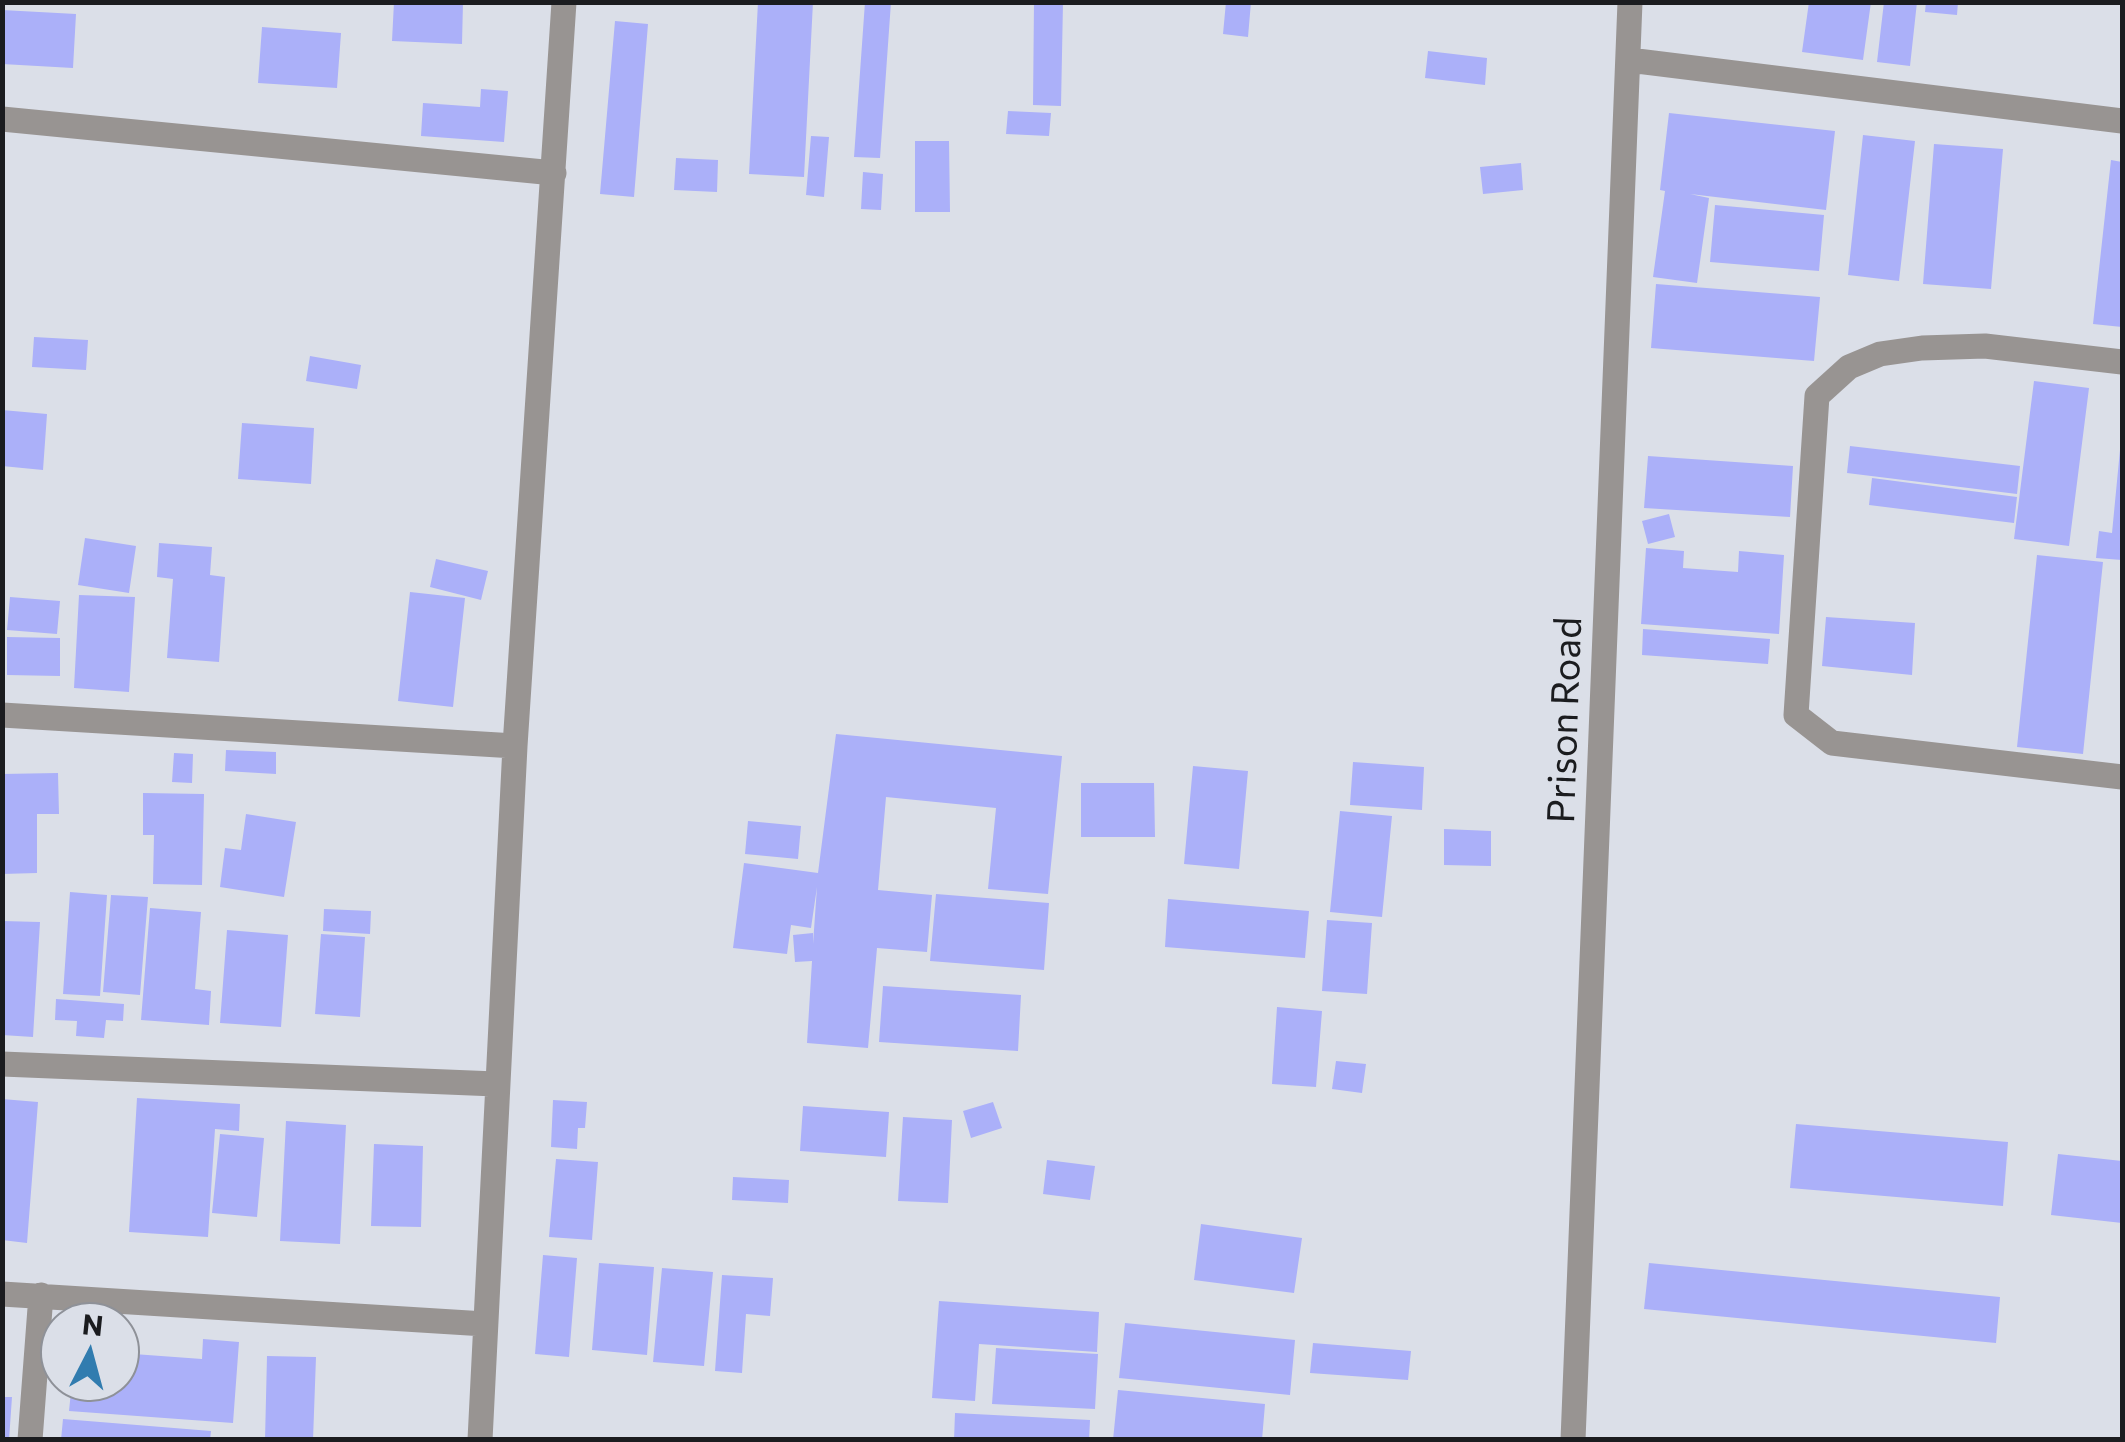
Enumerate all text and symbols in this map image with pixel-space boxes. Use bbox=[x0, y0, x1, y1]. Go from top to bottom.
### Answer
street label: Prison Road bbox=[1539, 616, 1591, 824]
north arrow bbox=[40, 1302, 140, 1402]
text: N bbox=[81, 1306, 105, 1342]

